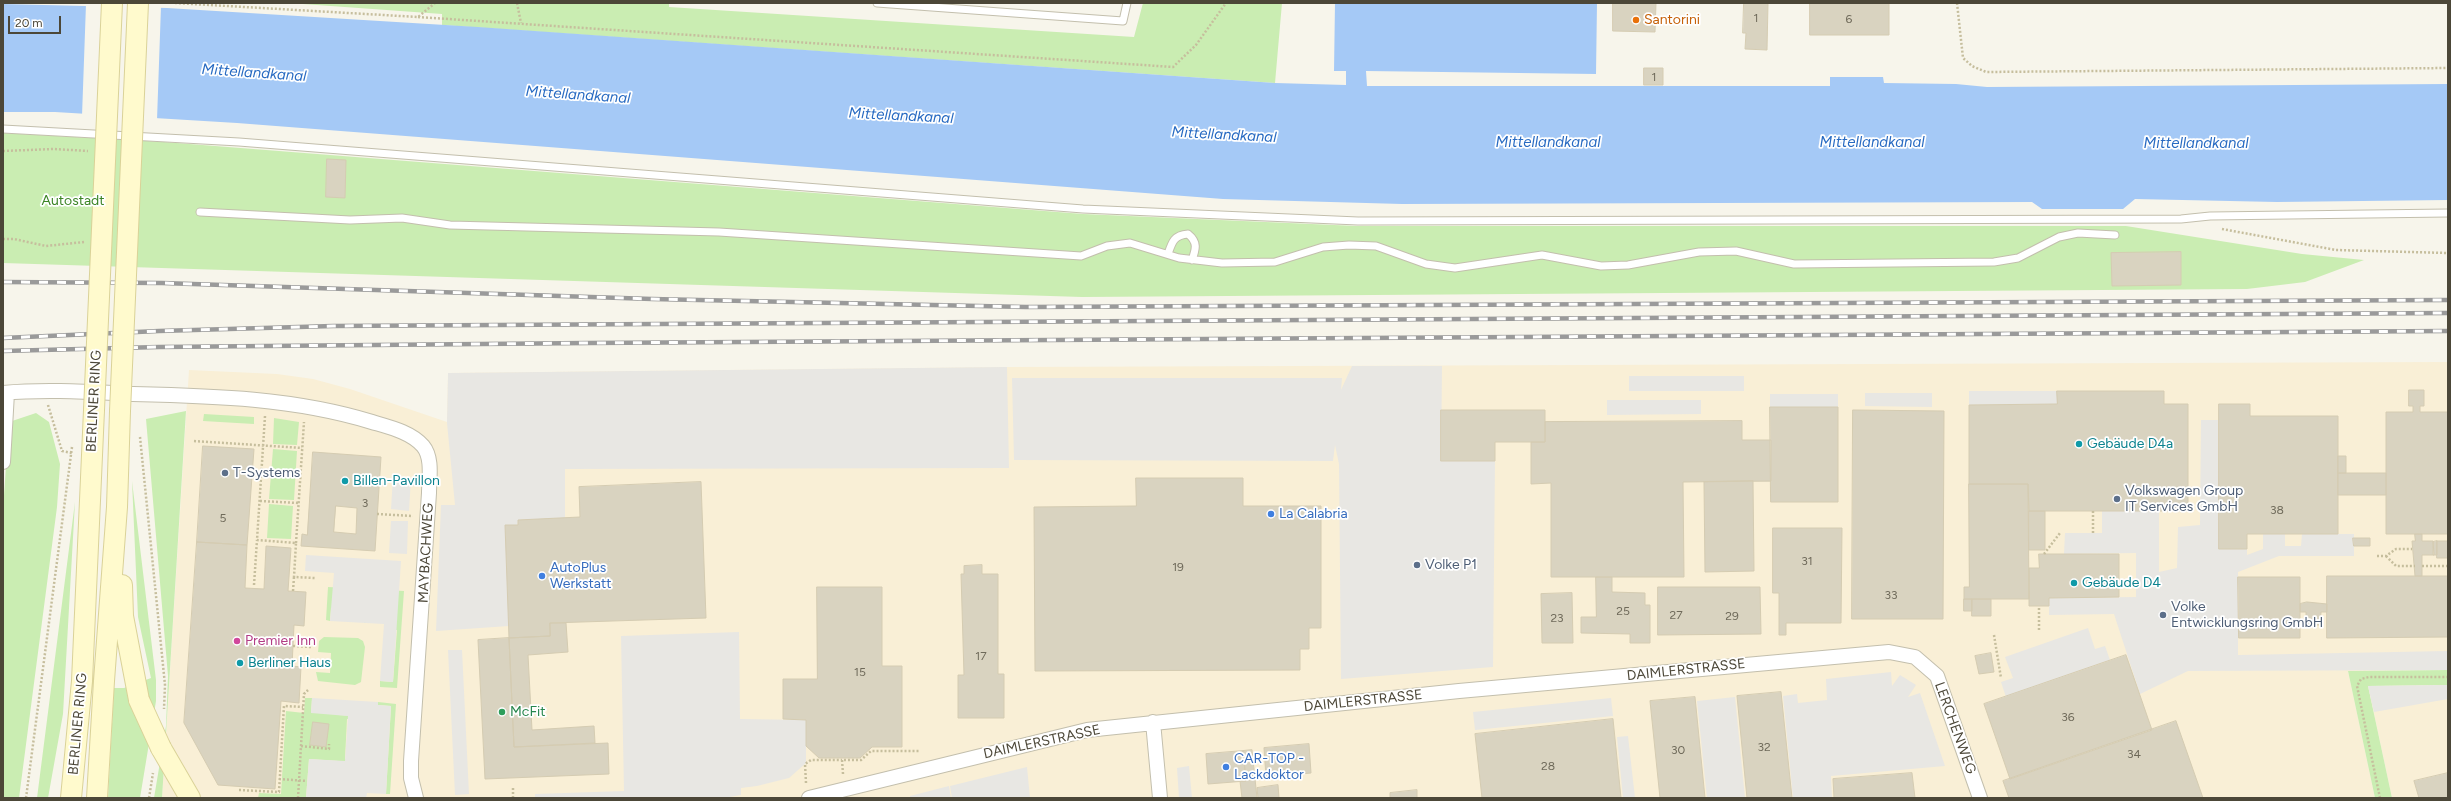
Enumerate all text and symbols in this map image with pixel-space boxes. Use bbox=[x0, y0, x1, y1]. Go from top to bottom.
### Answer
scale bar bbox=[10, 8, 63, 34]
house number: 1 bbox=[1754, 11, 1758, 25]
place label: Santorini bbox=[1644, 12, 1700, 28]
house number: 6 bbox=[1846, 12, 1852, 26]
marker: Santorini bbox=[1631, 15, 1641, 25]
text: 20 m bbox=[15, 16, 43, 30]
water label: Mittellandkanal bbox=[201, 60, 307, 86]
house number: 1 bbox=[1652, 70, 1656, 84]
water label: Mittellandkanal bbox=[525, 82, 631, 108]
water label: Mittellandkanal bbox=[848, 104, 954, 128]
water label: Mittellandkanal bbox=[1171, 123, 1277, 147]
water label: Mittellandkanal bbox=[1495, 134, 1601, 152]
water label: Mittellandkanal bbox=[1819, 134, 1925, 152]
water label: Mittellandkanal bbox=[2143, 135, 2249, 153]
park label: Autostadt bbox=[41, 193, 105, 209]
street label: BERLINER RING bbox=[83, 350, 105, 452]
place label: Gebäude D4a bbox=[2087, 436, 2173, 452]
marker: Gebäude D4a bbox=[2074, 439, 2084, 449]
place label: T-Systems bbox=[233, 465, 300, 481]
marker: T-Systems bbox=[220, 468, 230, 478]
place label: Billen-Pavillon bbox=[353, 473, 440, 489]
marker: Billen-Pavillon bbox=[340, 476, 350, 486]
place label: Volkswagen Group IT Services GmbH bbox=[2125, 483, 2243, 516]
marker: Volkswagen Group IT Services GmbH bbox=[2112, 494, 2122, 504]
house number: 3 bbox=[362, 496, 368, 510]
street label: MAYBACHWEG bbox=[415, 502, 437, 604]
house number: 38 bbox=[2270, 503, 2284, 517]
place label: La Calabria bbox=[1279, 506, 1348, 522]
marker: La Calabria bbox=[1266, 509, 1276, 519]
house number: 5 bbox=[220, 511, 226, 525]
house number: 31 bbox=[1801, 554, 1813, 568]
place label: Volke P1 bbox=[1425, 557, 1477, 573]
place label: AutoPlus Werkstatt bbox=[550, 560, 612, 592]
house number: 19 bbox=[1172, 560, 1184, 574]
marker: Volke P1 bbox=[1412, 560, 1422, 570]
marker: AutoPlus Werkstatt bbox=[537, 571, 547, 581]
place label: Gebäude D4 bbox=[2082, 575, 2161, 591]
marker: Gebäude D4 bbox=[2069, 578, 2079, 588]
house number: 33 bbox=[1884, 588, 1898, 602]
place label: Volke Entwicklungsring GmbH bbox=[2171, 599, 2323, 632]
house number: 25 bbox=[1616, 604, 1630, 618]
house number: 27 bbox=[1669, 608, 1683, 622]
house number: 29 bbox=[1725, 609, 1739, 623]
marker: Volke Entwicklungsring GmbH bbox=[2158, 610, 2168, 620]
house number: 23 bbox=[1550, 611, 1564, 625]
place label: Premier Inn bbox=[245, 633, 316, 649]
marker: Premier Inn bbox=[232, 636, 242, 646]
house number: 17 bbox=[975, 649, 987, 663]
place label: Berliner Haus bbox=[248, 655, 331, 671]
street label: DAIMLERSTRASSE bbox=[1626, 655, 1746, 685]
marker: Berliner Haus bbox=[235, 658, 245, 668]
house number: 15 bbox=[854, 665, 866, 679]
street label: BERLINER RING bbox=[65, 672, 91, 776]
street label: LERCHENWEG bbox=[1931, 680, 1979, 776]
street label: DAIMLERSTRASSE bbox=[1303, 686, 1423, 716]
place label: McFit bbox=[510, 704, 546, 720]
marker: McFit bbox=[497, 707, 507, 717]
house number: 36 bbox=[2061, 710, 2075, 724]
street label: DAIMLERSTRASSE bbox=[982, 721, 1102, 763]
house number: 32 bbox=[1757, 740, 1771, 754]
house number: 30 bbox=[1671, 743, 1685, 757]
house number: 34 bbox=[2127, 747, 2141, 761]
place label: CAR-TOP - Lackdoktor bbox=[1234, 751, 1304, 784]
house number: 28 bbox=[1541, 759, 1555, 773]
marker: CAR-TOP - Lackdoktor bbox=[1221, 762, 1231, 772]

